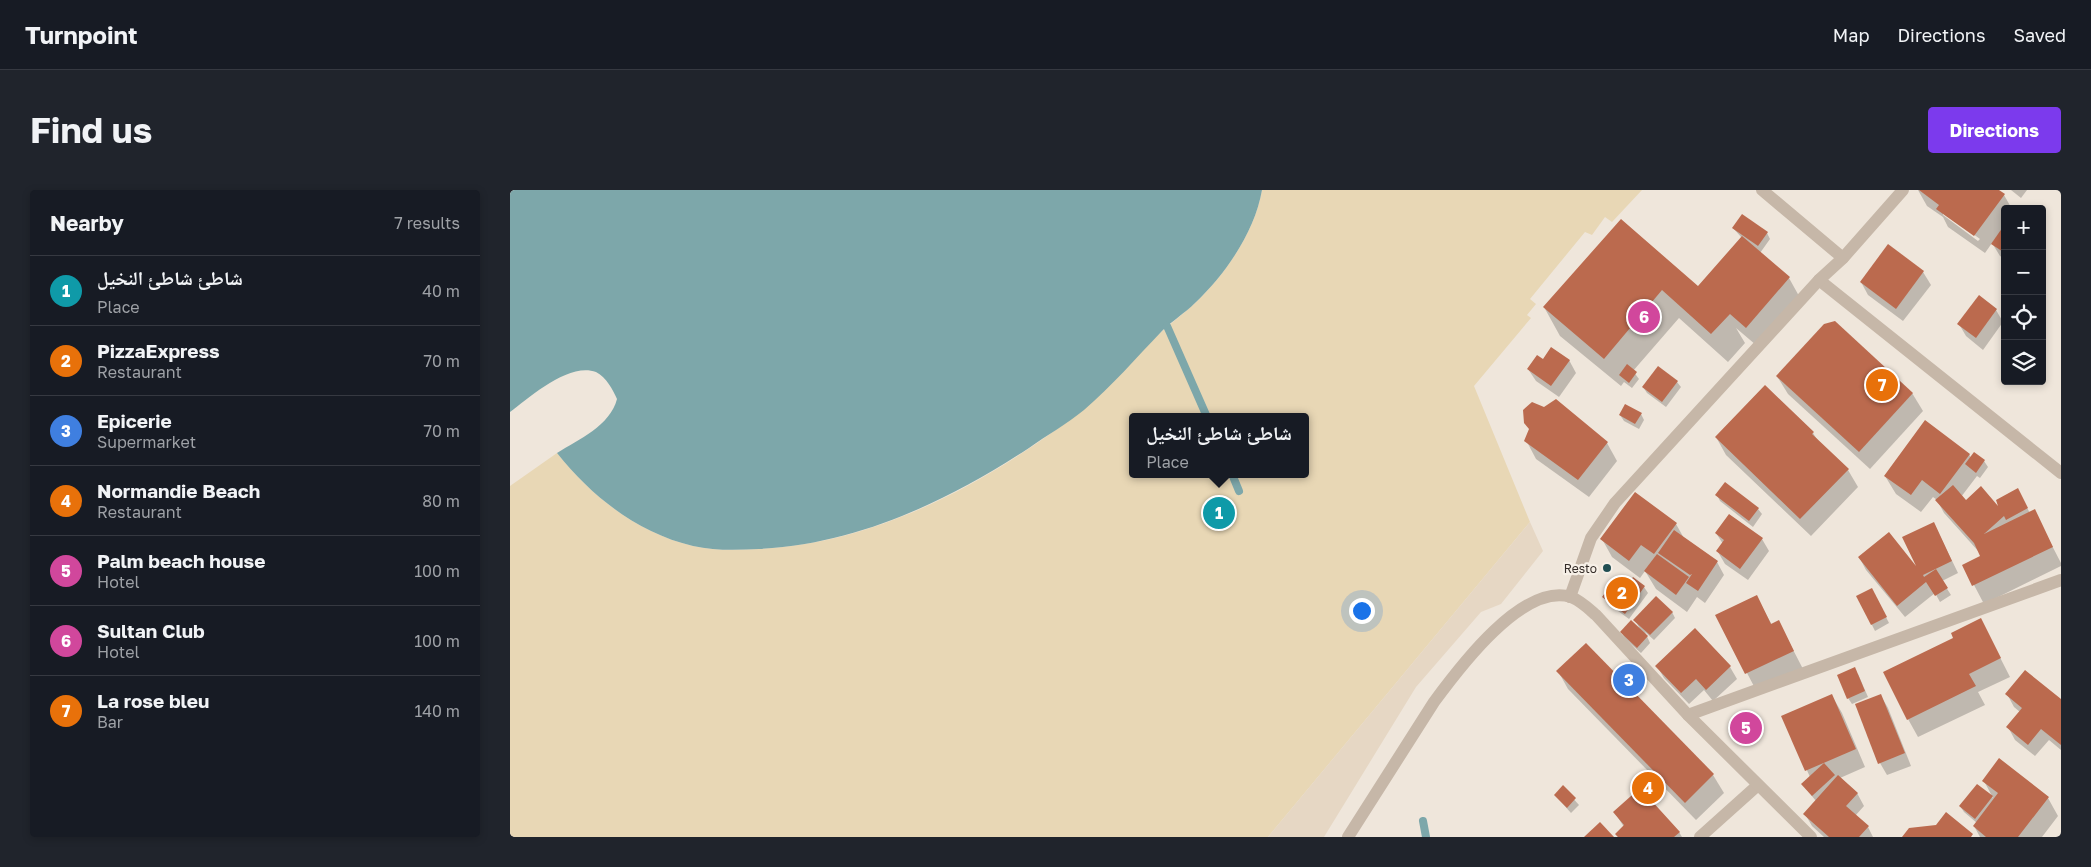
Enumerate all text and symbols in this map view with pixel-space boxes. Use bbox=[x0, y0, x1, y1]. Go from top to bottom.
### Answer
text: Turnpoint bbox=[25, 20, 138, 49]
text: Map bbox=[1833, 24, 1869, 46]
text: Directions bbox=[1897, 24, 1985, 46]
text: Saved bbox=[2013, 24, 2066, 46]
button: Directions bbox=[1928, 107, 2061, 153]
text: Find us bbox=[30, 109, 152, 151]
map controls bbox=[2001, 205, 2046, 385]
button: + bbox=[2001, 205, 2046, 250]
text: Nearby bbox=[50, 210, 124, 236]
text: 7 results bbox=[394, 213, 460, 233]
button: − bbox=[2001, 250, 2046, 295]
text: شاطئ شاطئ النخيل bbox=[97, 266, 243, 289]
text: 1 bbox=[62, 281, 70, 301]
text: 40 m bbox=[422, 281, 460, 301]
button: locate bbox=[2001, 295, 2046, 340]
text: Place bbox=[97, 297, 140, 317]
pin: 6 bbox=[1628, 298, 1660, 336]
text: PizzaExpress bbox=[97, 339, 220, 362]
button: layers bbox=[2001, 340, 2046, 385]
text: 2 bbox=[61, 351, 71, 371]
text: 70 m bbox=[423, 351, 460, 371]
text: Restaurant bbox=[97, 362, 182, 382]
pin: 7 bbox=[1866, 366, 1898, 404]
text: Epicerie bbox=[97, 409, 172, 432]
popup bbox=[1129, 413, 1309, 478]
text: 3 bbox=[61, 421, 71, 441]
text: 70 m bbox=[423, 421, 460, 441]
text: شاطئ شاطئ النخيل bbox=[1146, 421, 1292, 444]
text: Supermarket bbox=[97, 432, 196, 452]
text: Place bbox=[1146, 452, 1189, 472]
text: Normandie Beach bbox=[97, 479, 260, 502]
text: 4 bbox=[61, 491, 71, 511]
text: 80 m bbox=[422, 491, 460, 511]
pin: 1 bbox=[1203, 494, 1235, 532]
text: Restaurant bbox=[97, 502, 182, 522]
text: Palm beach house bbox=[97, 549, 265, 572]
text: 5 bbox=[61, 561, 71, 581]
text: 100 m bbox=[414, 561, 460, 581]
place label: Resto bbox=[1564, 561, 1597, 576]
marker: Resto bbox=[1601, 562, 1613, 574]
text: Hotel bbox=[97, 572, 140, 592]
pin: 2 bbox=[1606, 574, 1638, 612]
your location bbox=[1349, 598, 1375, 624]
text: Sultan Club bbox=[97, 619, 205, 642]
text: 6 bbox=[61, 631, 71, 651]
text: 100 m bbox=[414, 631, 460, 651]
text: Hotel bbox=[97, 642, 140, 662]
pin: 3 bbox=[1613, 661, 1645, 699]
text: La rose bleu bbox=[97, 689, 209, 712]
text: 7 bbox=[62, 701, 70, 721]
text: 140 m bbox=[414, 701, 460, 721]
pin: 5 bbox=[1730, 709, 1762, 747]
text: Bar bbox=[97, 712, 123, 732]
pin: 4 bbox=[1632, 769, 1664, 807]

